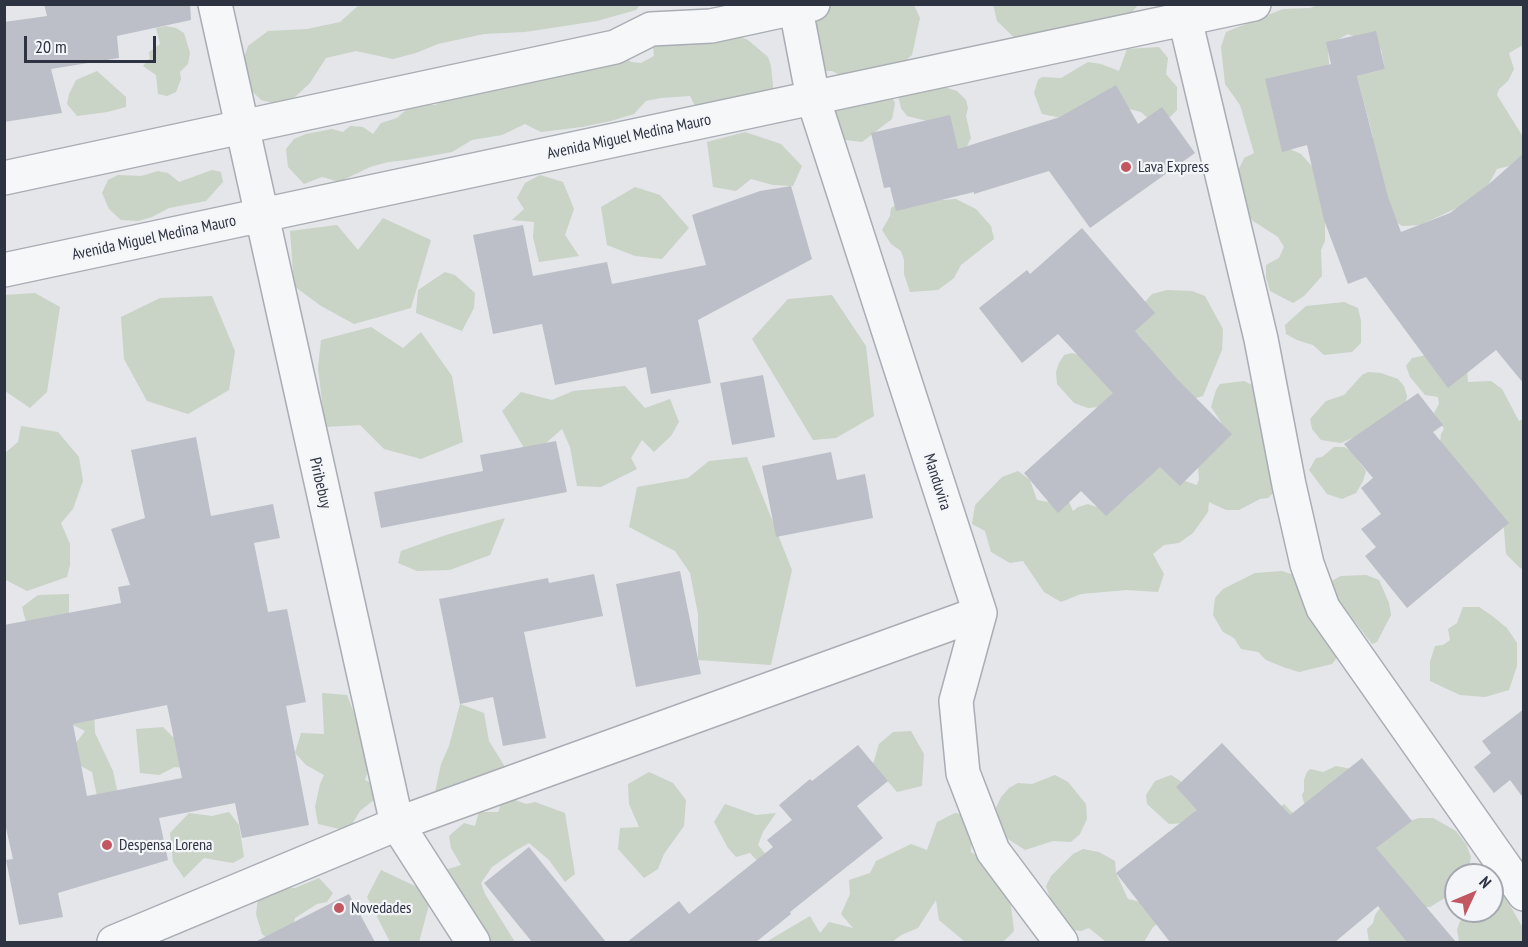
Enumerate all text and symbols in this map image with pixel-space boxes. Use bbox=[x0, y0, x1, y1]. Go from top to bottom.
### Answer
scale bar bbox=[27, 24, 159, 62]
text: 20 m bbox=[35, 35, 67, 58]
street label: Avenida Miguel Medina Mauro bbox=[545, 110, 713, 164]
place label: Lava Express bbox=[1138, 157, 1209, 177]
marker: Lava Express bbox=[1119, 160, 1133, 174]
street label: Avenida Miguel Medina Mauro bbox=[70, 211, 238, 265]
street label: Manduvira bbox=[919, 451, 955, 513]
street label: Piribebuy bbox=[305, 456, 335, 510]
place label: Despensa Lorena bbox=[119, 835, 212, 855]
marker: Despensa Lorena bbox=[100, 838, 114, 852]
north arrow bbox=[1444, 863, 1504, 923]
text: N bbox=[1475, 872, 1496, 892]
place label: Novedades bbox=[351, 898, 411, 918]
marker: Novedades bbox=[332, 901, 346, 915]

